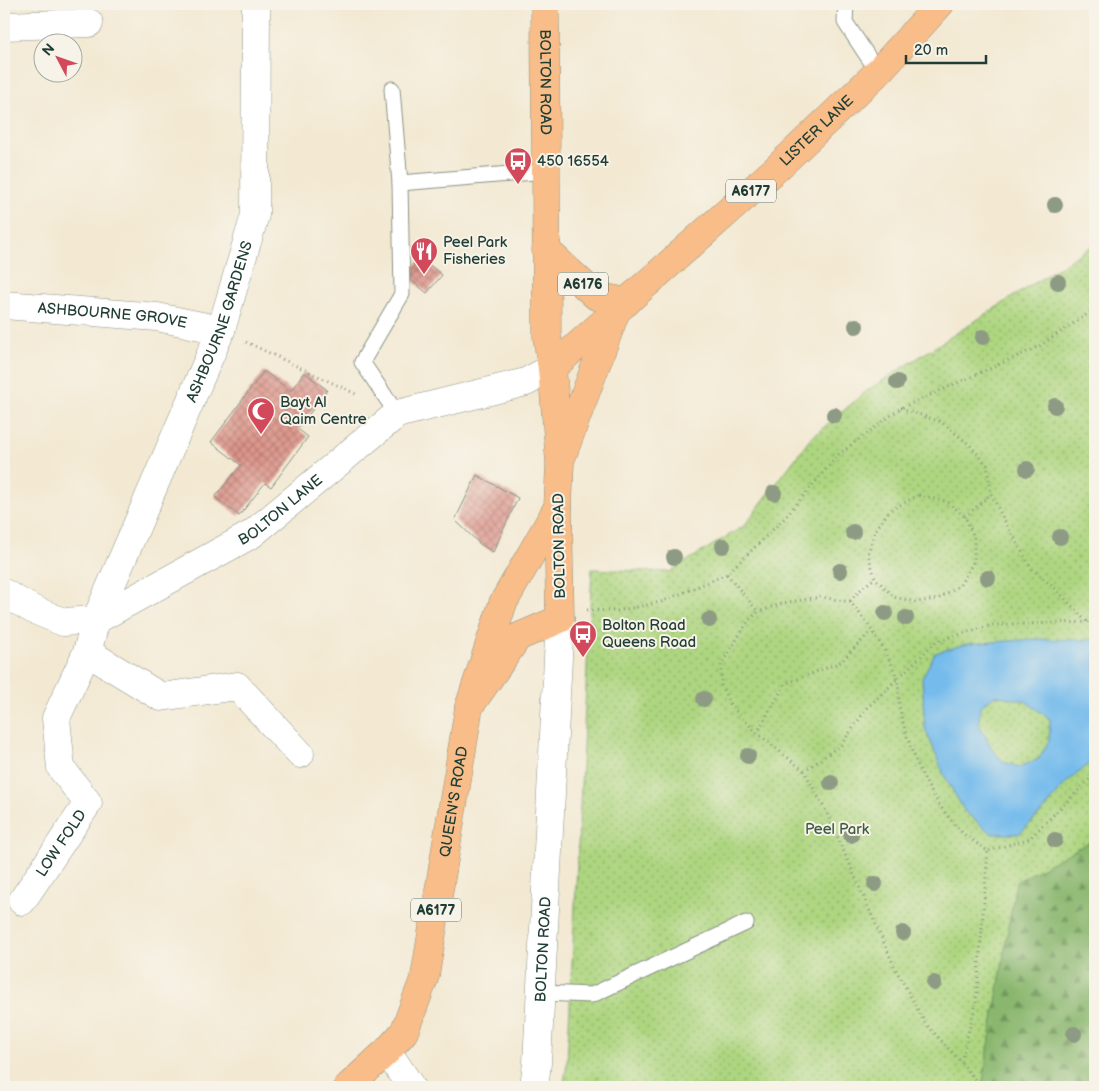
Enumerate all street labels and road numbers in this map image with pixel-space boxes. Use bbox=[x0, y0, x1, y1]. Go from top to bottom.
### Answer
street label: BOLTON ROAD bbox=[535, 29, 555, 135]
street label: LISTER LANE bbox=[776, 91, 858, 170]
road number: A6177 bbox=[726, 180, 776, 202]
street label: ASHBOURNE GARDENS bbox=[182, 239, 257, 405]
road number: A6176 bbox=[558, 272, 608, 296]
street label: ASHBOURNE GROVE bbox=[37, 299, 189, 333]
street label: BOLTON LANE bbox=[235, 471, 327, 550]
street label: BOLTON ROAD bbox=[549, 493, 570, 599]
street label: QUEEN'S ROAD bbox=[436, 745, 472, 859]
street label: LOW FOLD bbox=[32, 806, 91, 880]
street label: BOLTON ROAD bbox=[531, 896, 556, 1003]
road number: A6177 bbox=[411, 898, 461, 922]

